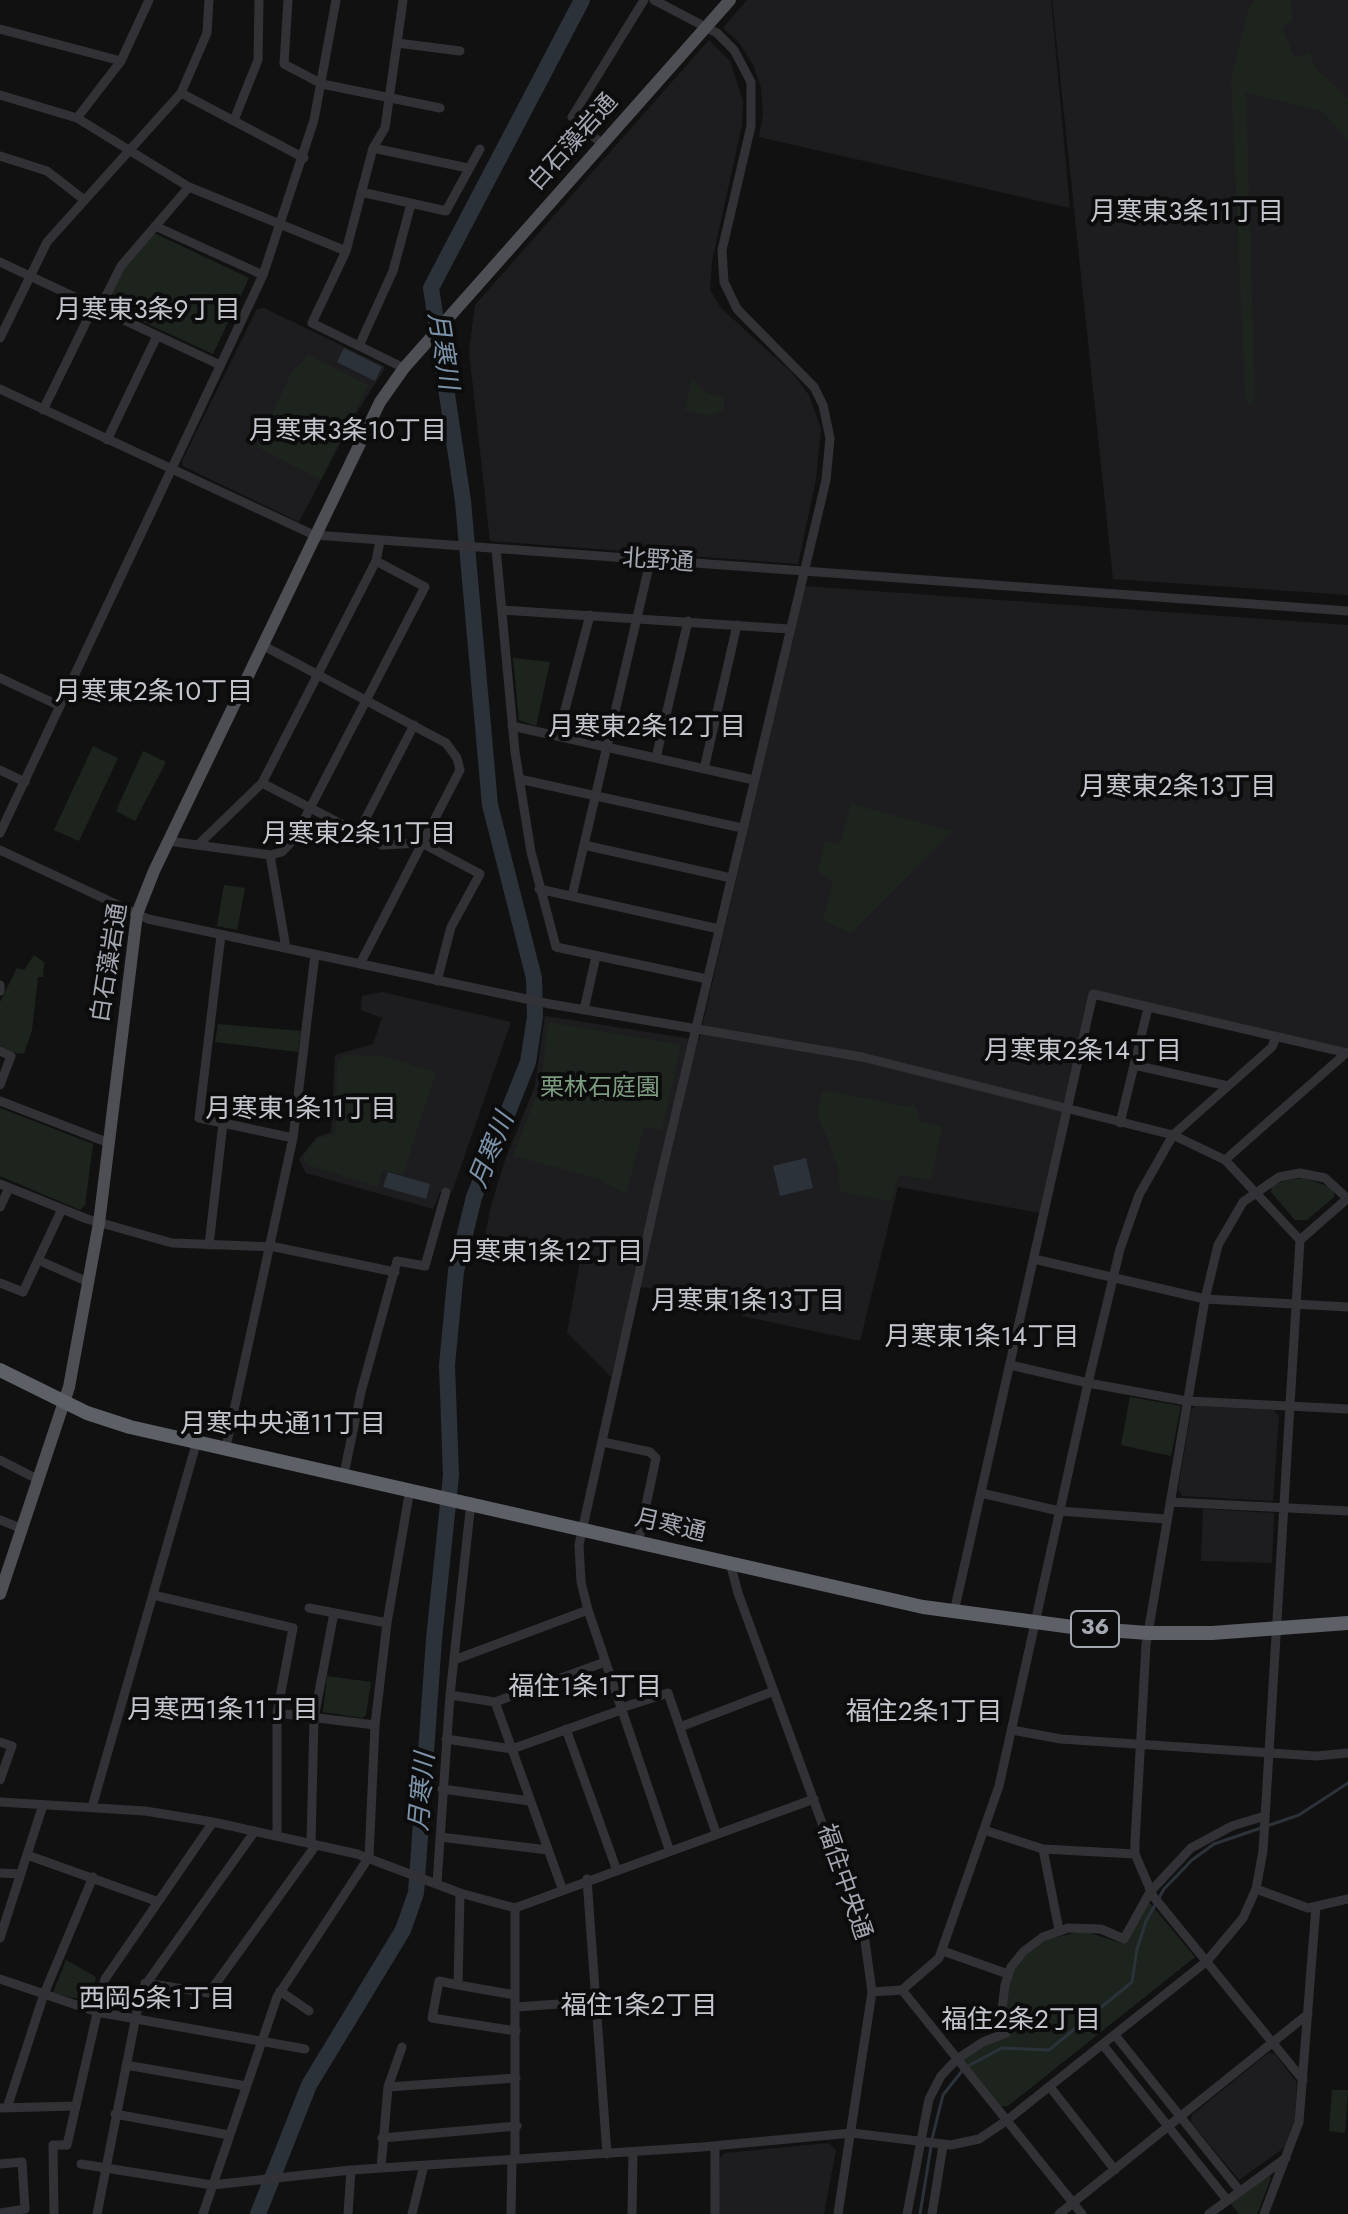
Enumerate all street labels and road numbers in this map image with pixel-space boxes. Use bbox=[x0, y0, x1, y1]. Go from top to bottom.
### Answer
street label: 白石藻岩通 bbox=[523, 89, 625, 197]
street label: 北野通 bbox=[621, 545, 695, 579]
street label: 白石藻岩通 bbox=[87, 901, 135, 1025]
street label: 月寒通 bbox=[632, 1505, 708, 1549]
road number: 36 bbox=[1071, 1611, 1119, 1647]
street label: 福住中央通 bbox=[810, 1821, 876, 1943]

